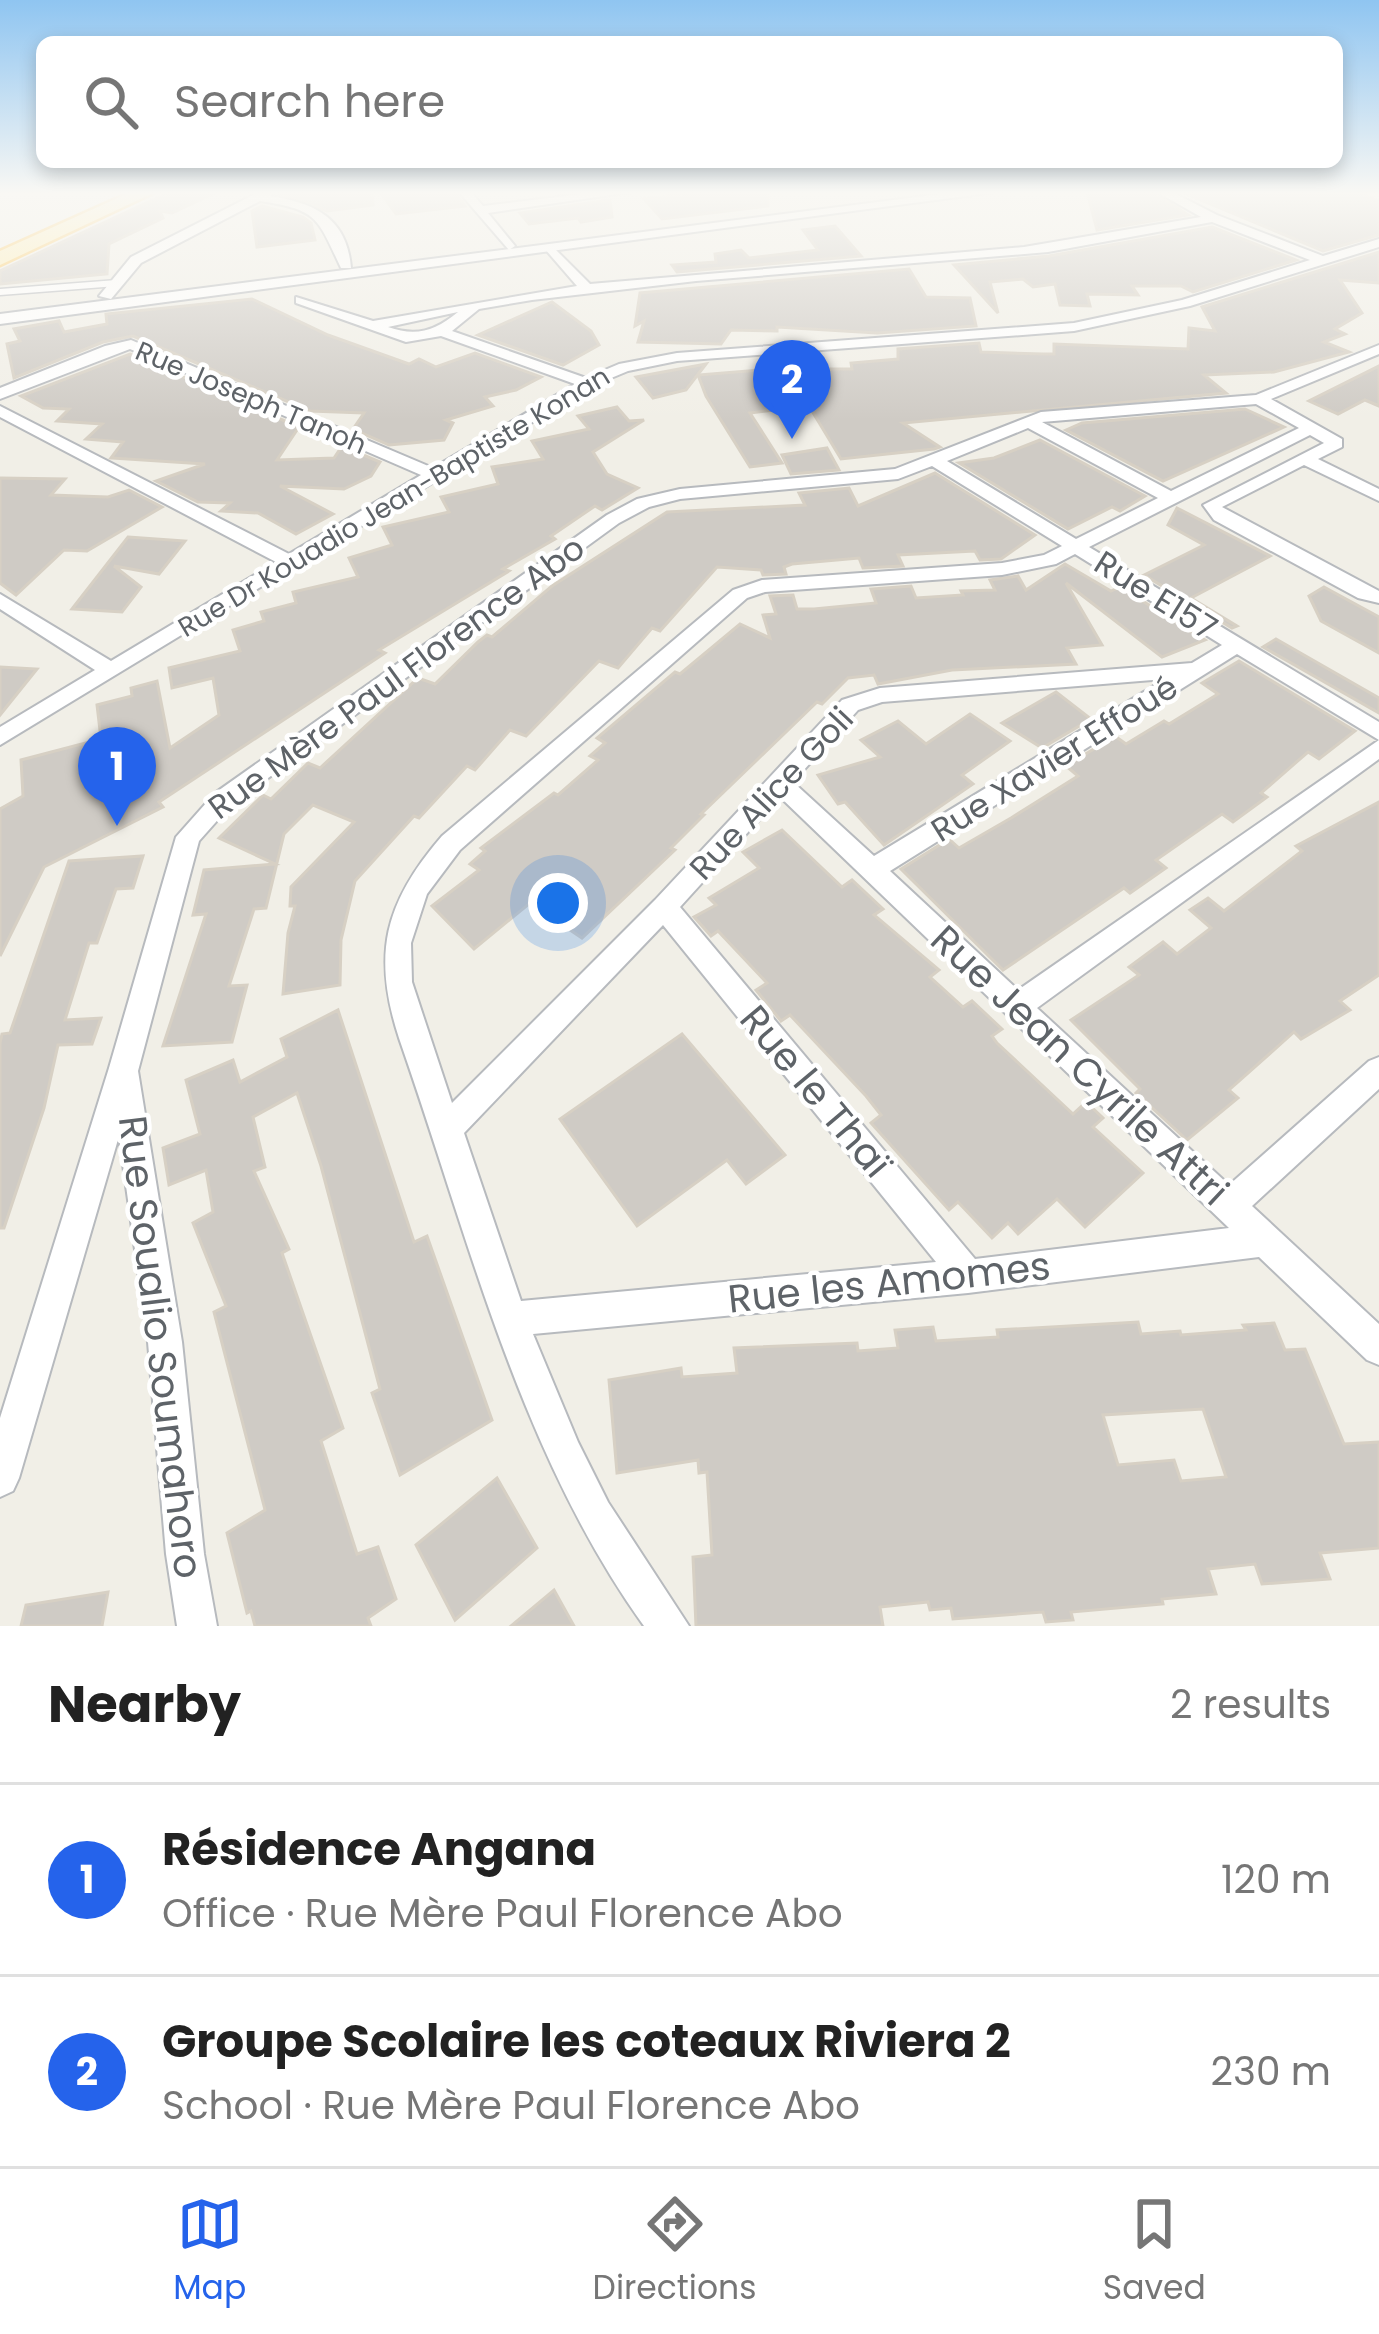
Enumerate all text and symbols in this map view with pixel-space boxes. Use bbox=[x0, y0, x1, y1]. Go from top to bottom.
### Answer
search box bbox=[36, 36, 1343, 168]
icon: search bbox=[78, 69, 144, 135]
text: Search here bbox=[174, 70, 445, 133]
street label: Rue Joseph Tanoh bbox=[130, 332, 372, 463]
pin: 2 bbox=[753, 340, 831, 439]
street label: Rue Dr Kouadio Jean-Baptiste Konan bbox=[171, 358, 616, 646]
street label: Rue Mère Paul Florence Abo bbox=[198, 525, 594, 830]
street label: Rue E157 bbox=[1085, 539, 1226, 652]
street label: Rue Xavier Effoué bbox=[922, 664, 1187, 853]
street label: Rue Alice Goli bbox=[679, 696, 864, 890]
pin: 1 bbox=[78, 727, 156, 826]
your location bbox=[528, 873, 588, 933]
street label: Rue Jean Cyrile Attri bbox=[919, 913, 1241, 1218]
street label: Rue le Thaï bbox=[727, 993, 905, 1190]
street label: Rue Soualio Soumahoro bbox=[105, 1113, 216, 1582]
street label: Rue les Amomes bbox=[725, 1238, 1053, 1327]
text: Nearby bbox=[48, 1668, 241, 1740]
text: 2 results bbox=[1170, 1677, 1331, 1732]
text: Résidence Angana bbox=[162, 1818, 596, 1881]
text: 1 bbox=[80, 1852, 94, 1907]
text: 120 m bbox=[1221, 1852, 1331, 1907]
text: Office · Rue Mère Paul Florence Abo bbox=[162, 1886, 843, 1941]
text: Groupe Scolaire les coteaux Riviera 2 bbox=[162, 2010, 1011, 2073]
text: 2 bbox=[76, 2044, 98, 2099]
text: 230 m bbox=[1211, 2044, 1331, 2099]
text: School · Rue Mère Paul Florence Abo bbox=[162, 2078, 860, 2133]
tab: Map bbox=[173, 2191, 246, 2313]
tab: Directions bbox=[593, 2191, 756, 2313]
tab: Saved bbox=[1103, 2191, 1206, 2313]

